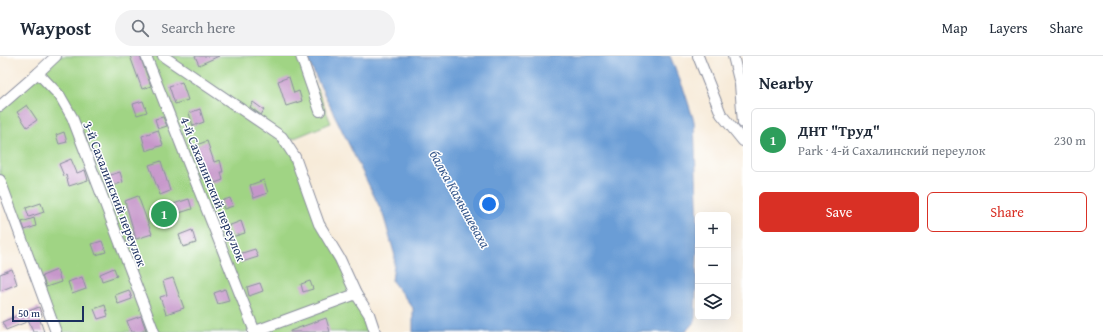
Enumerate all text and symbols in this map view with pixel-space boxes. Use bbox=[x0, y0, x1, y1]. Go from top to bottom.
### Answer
search box bbox=[115, 10, 395, 46]
text: Waypost bbox=[20, 14, 91, 42]
icon: search bbox=[129, 17, 151, 39]
text: Search here bbox=[161, 17, 235, 38]
text: Map bbox=[942, 18, 968, 38]
text: Layers bbox=[990, 18, 1028, 38]
text: Share bbox=[1050, 18, 1083, 38]
text: Nearby bbox=[759, 70, 813, 95]
street label: 4-й Сахалинский переулок bbox=[175, 114, 251, 264]
street label: 3-й Сахалинский переулок bbox=[78, 118, 152, 270]
text: ДНТ "Труд" bbox=[798, 120, 880, 141]
text: 1 bbox=[770, 131, 776, 150]
text: 230 m bbox=[1054, 131, 1086, 150]
text: Park · 4-й Сахалинский переулок bbox=[798, 141, 985, 160]
water label: балка Камышеваха bbox=[425, 147, 495, 252]
button: Save bbox=[759, 192, 919, 232]
button: Share bbox=[927, 192, 1087, 232]
your location bbox=[479, 194, 499, 214]
pin: 1 bbox=[151, 199, 177, 229]
map controls bbox=[695, 212, 731, 320]
button: + bbox=[695, 212, 731, 248]
button: − bbox=[695, 248, 731, 284]
button: layers bbox=[695, 284, 731, 320]
scale bar bbox=[12, 304, 84, 323]
text: 50 m bbox=[18, 305, 40, 321]

